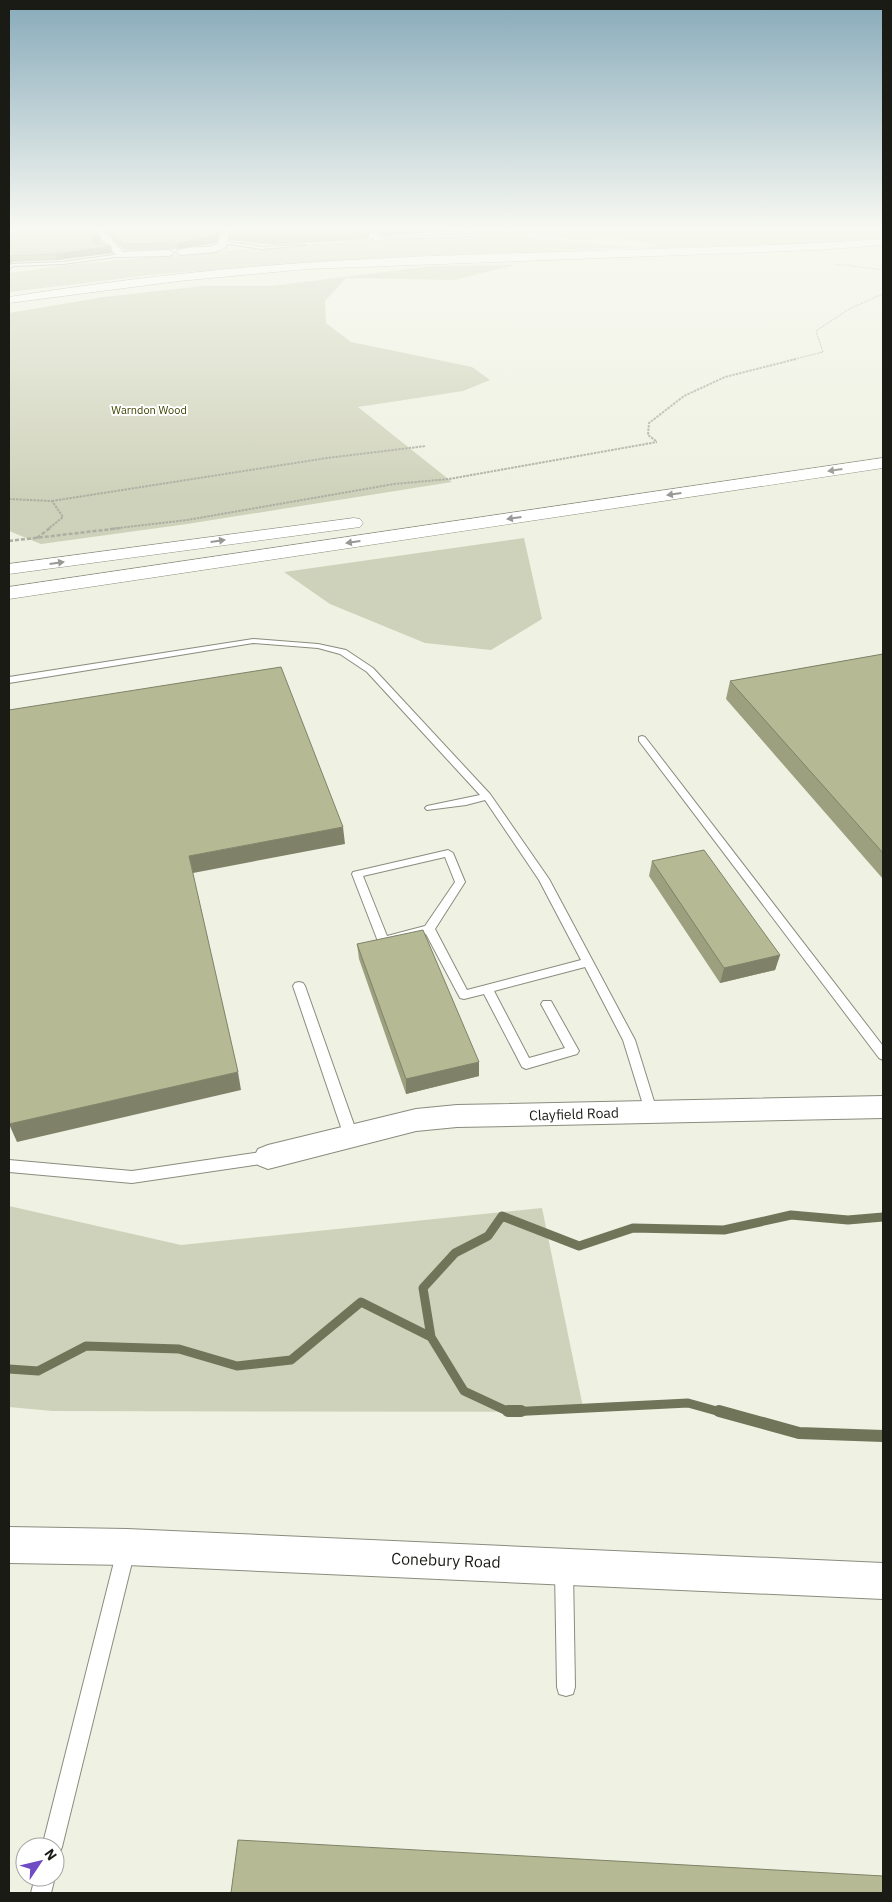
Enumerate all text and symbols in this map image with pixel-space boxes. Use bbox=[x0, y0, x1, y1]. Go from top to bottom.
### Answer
park label: Warndon Wood bbox=[111, 403, 187, 417]
one-way arrow bbox=[827, 467, 843, 475]
one-way arrow bbox=[666, 491, 682, 499]
one-way arrow bbox=[505, 514, 521, 522]
one-way arrow bbox=[210, 537, 226, 545]
one-way arrow bbox=[344, 538, 360, 546]
one-way arrow bbox=[49, 559, 65, 567]
street label: Clayfield Road bbox=[529, 1103, 619, 1125]
street label: Conebury Road bbox=[391, 1548, 501, 1572]
north arrow bbox=[15, 1837, 65, 1887]
text: N bbox=[40, 1845, 61, 1864]

